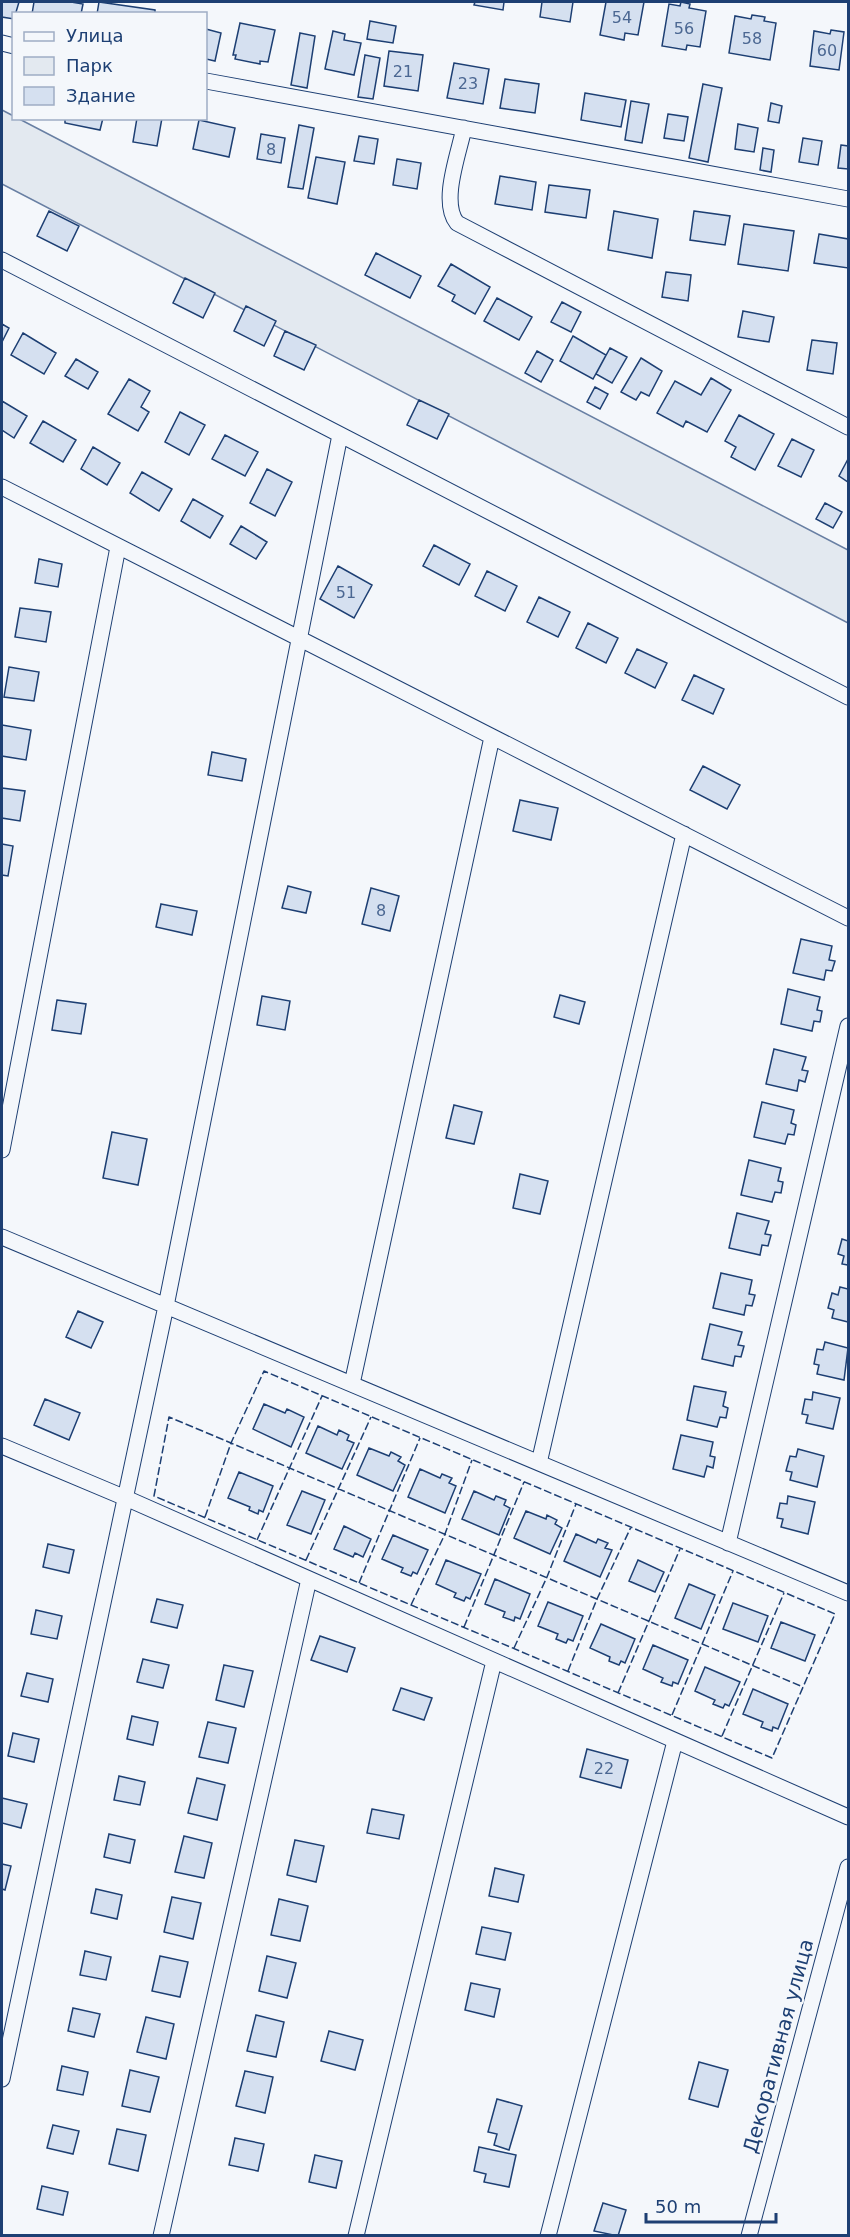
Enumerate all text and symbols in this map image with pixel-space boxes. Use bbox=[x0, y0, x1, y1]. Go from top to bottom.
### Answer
house number: 54 bbox=[612, 8, 632, 27]
legend bbox=[12, 12, 207, 120]
house number: 56 bbox=[674, 19, 694, 38]
text: Улица bbox=[66, 25, 123, 46]
house number: 58 bbox=[742, 29, 762, 48]
house number: 60 bbox=[817, 41, 837, 60]
text: Парк bbox=[66, 55, 113, 76]
house number: 21 bbox=[393, 62, 413, 81]
house number: 23 bbox=[458, 74, 478, 93]
text: Здание bbox=[66, 85, 136, 106]
house number: 8 bbox=[266, 140, 276, 159]
house number: 51 bbox=[336, 583, 356, 602]
house number: 8 bbox=[376, 901, 386, 920]
house number: 22 bbox=[594, 1759, 614, 1778]
street label: Декоративная улица bbox=[738, 1936, 818, 2156]
scale bar bbox=[646, 2186, 776, 2224]
text: 50 m bbox=[655, 2196, 701, 2217]

